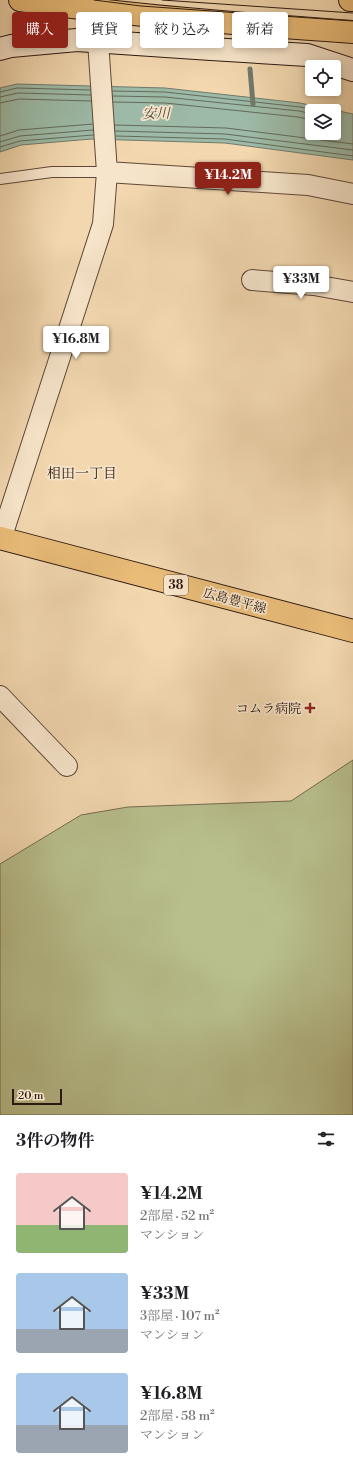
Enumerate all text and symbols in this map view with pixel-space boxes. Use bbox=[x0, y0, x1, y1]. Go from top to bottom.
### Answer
chip: 購入 bbox=[12, 12, 68, 48]
chip: 賃貸 bbox=[76, 12, 132, 48]
chip: 絞り込み bbox=[140, 12, 224, 48]
chip: 新着 bbox=[232, 12, 288, 48]
map controls bbox=[305, 60, 341, 140]
button: locate bbox=[305, 60, 341, 96]
button: layers bbox=[305, 104, 341, 140]
water label: 安川 bbox=[142, 105, 172, 123]
pin: ¥14.2M bbox=[195, 162, 261, 196]
text: ¥14.2M bbox=[204, 167, 252, 183]
pin: ¥33M bbox=[277, 266, 325, 300]
text: ¥33M bbox=[282, 271, 320, 287]
pin: ¥16.8M bbox=[43, 326, 109, 360]
text: ¥16.8M bbox=[52, 331, 100, 347]
district label: 相田一丁目 bbox=[47, 465, 117, 483]
road number: 38 bbox=[164, 575, 188, 595]
street label: 広島豊平線 bbox=[201, 585, 268, 617]
place label: コムラ病院 bbox=[236, 701, 301, 717]
marker: コムラ病院 bbox=[304, 702, 316, 714]
scale bar bbox=[12, 1087, 62, 1106]
text: 20 m bbox=[18, 1089, 43, 1103]
icon: filters bbox=[315, 1128, 337, 1150]
text: 3件の物件 bbox=[16, 1130, 94, 1152]
text: ¥14.2M bbox=[140, 1183, 203, 1205]
icon: home bbox=[48, 1189, 96, 1237]
text: 2部屋 · 52 m² bbox=[140, 1208, 214, 1224]
text: マンション bbox=[140, 1227, 204, 1243]
text: ¥33M bbox=[140, 1283, 189, 1305]
icon: home bbox=[48, 1289, 96, 1337]
text: 3部屋 · 107 m² bbox=[140, 1308, 220, 1324]
text: マンション bbox=[140, 1327, 204, 1343]
text: ¥16.8M bbox=[140, 1383, 203, 1405]
icon: home bbox=[48, 1389, 96, 1437]
text: 2部屋 · 58 m² bbox=[140, 1408, 215, 1424]
text: マンション bbox=[140, 1427, 204, 1443]

